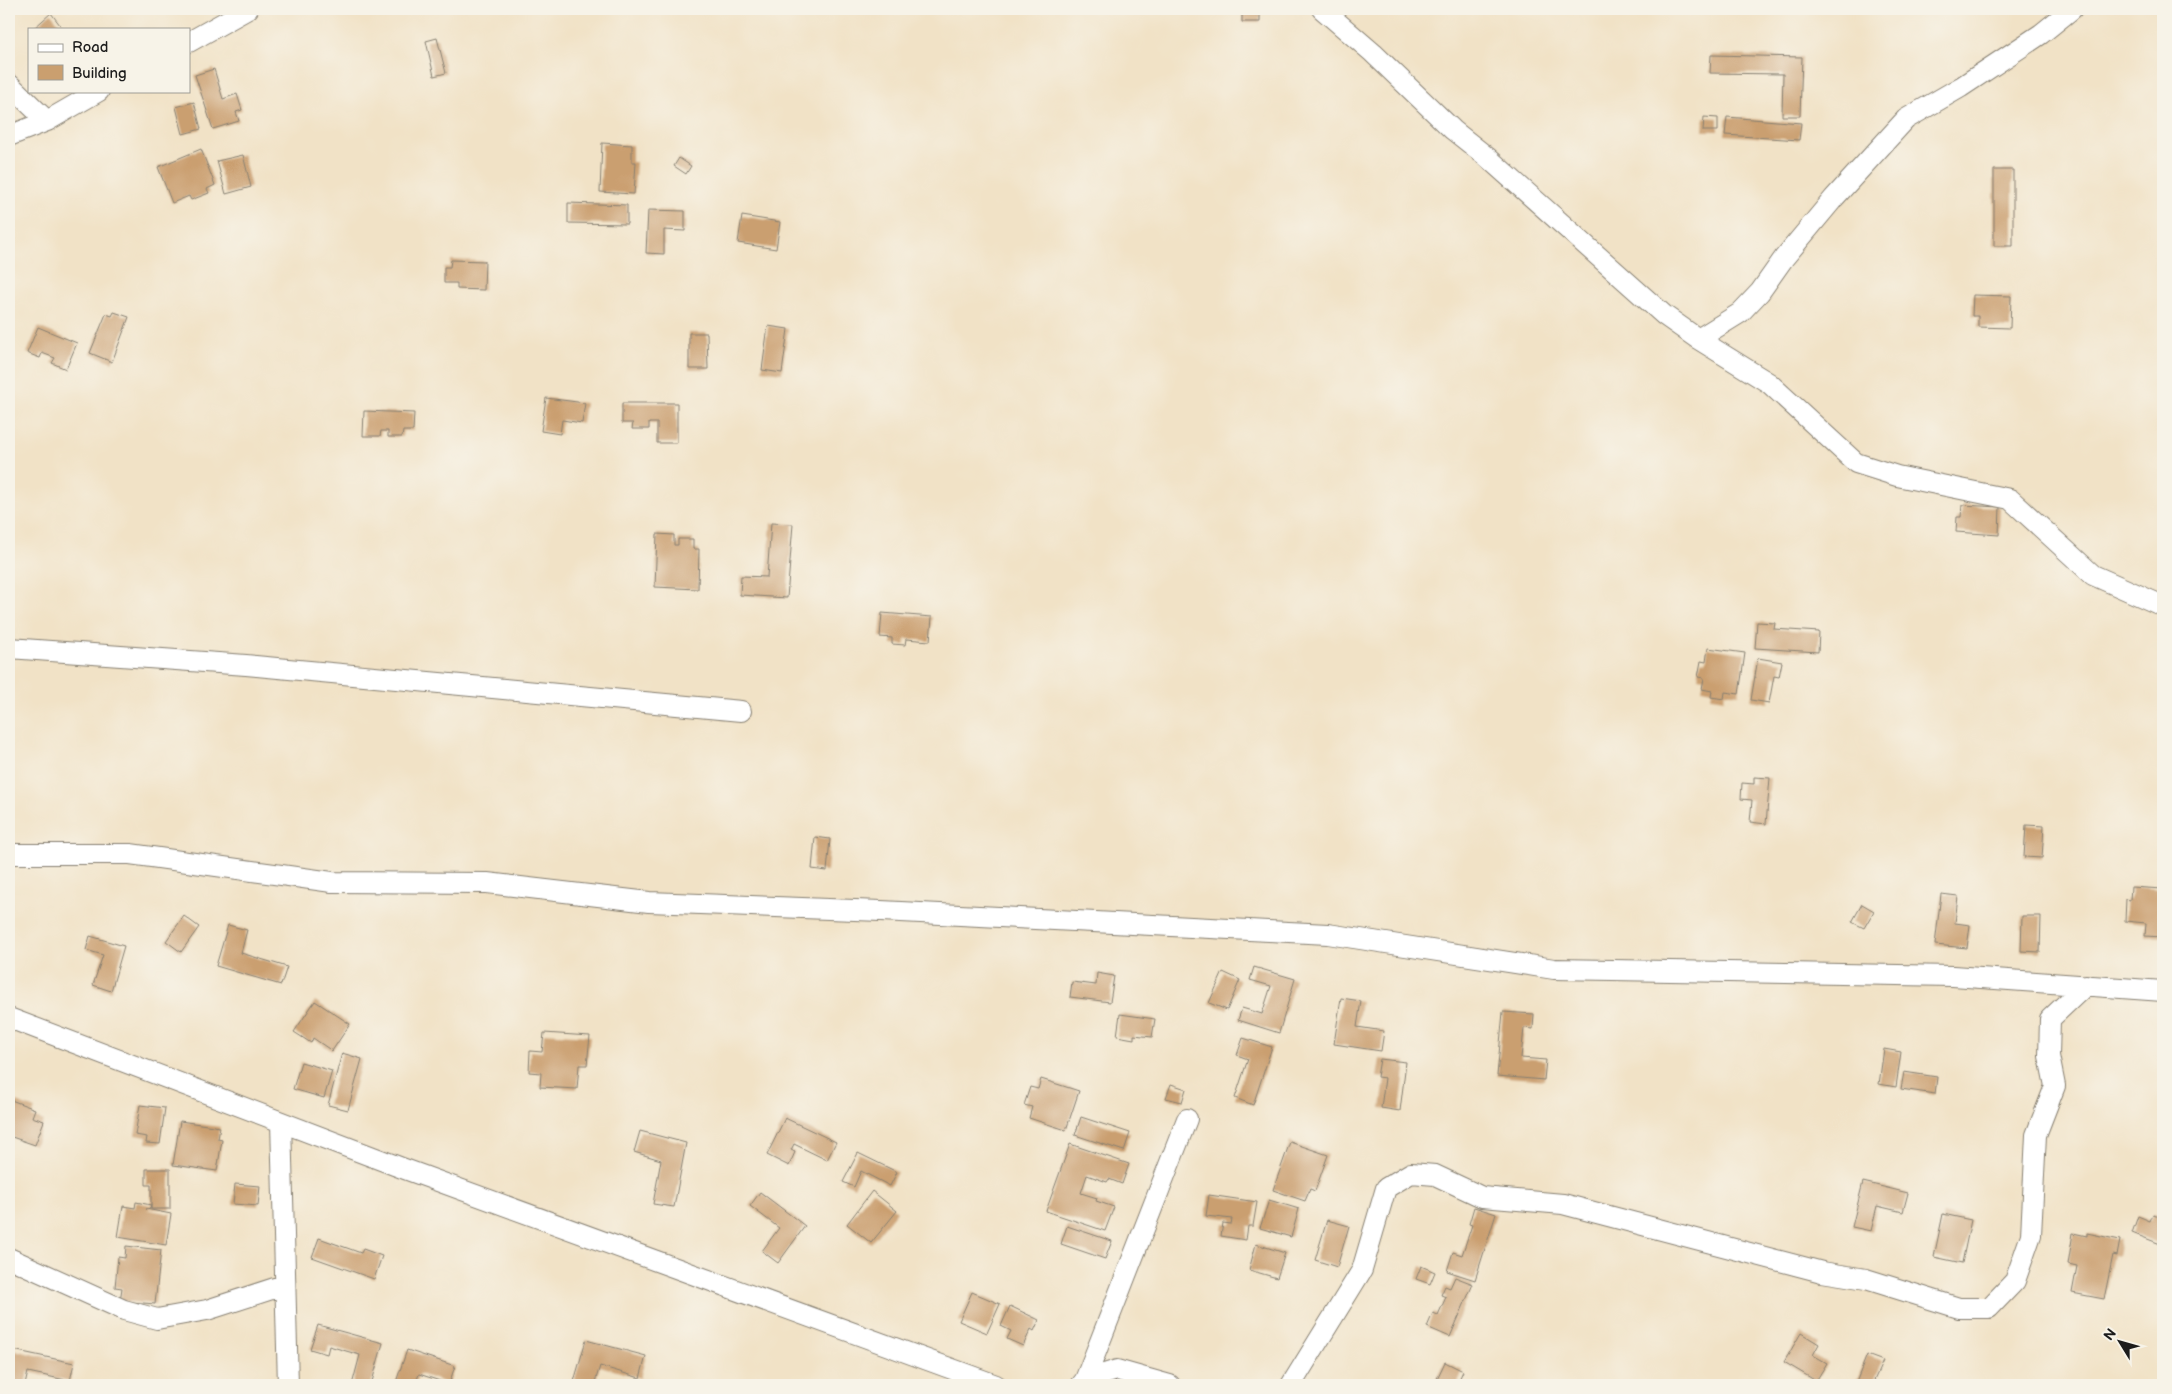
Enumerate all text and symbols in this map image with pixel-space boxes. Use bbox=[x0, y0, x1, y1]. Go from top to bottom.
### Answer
legend bbox=[28, 28, 190, 92]
text: Road bbox=[72, 38, 108, 57]
text: Building bbox=[72, 64, 127, 83]
north arrow bbox=[2094, 1316, 2144, 1366]
text: N bbox=[2100, 1325, 2120, 1344]

